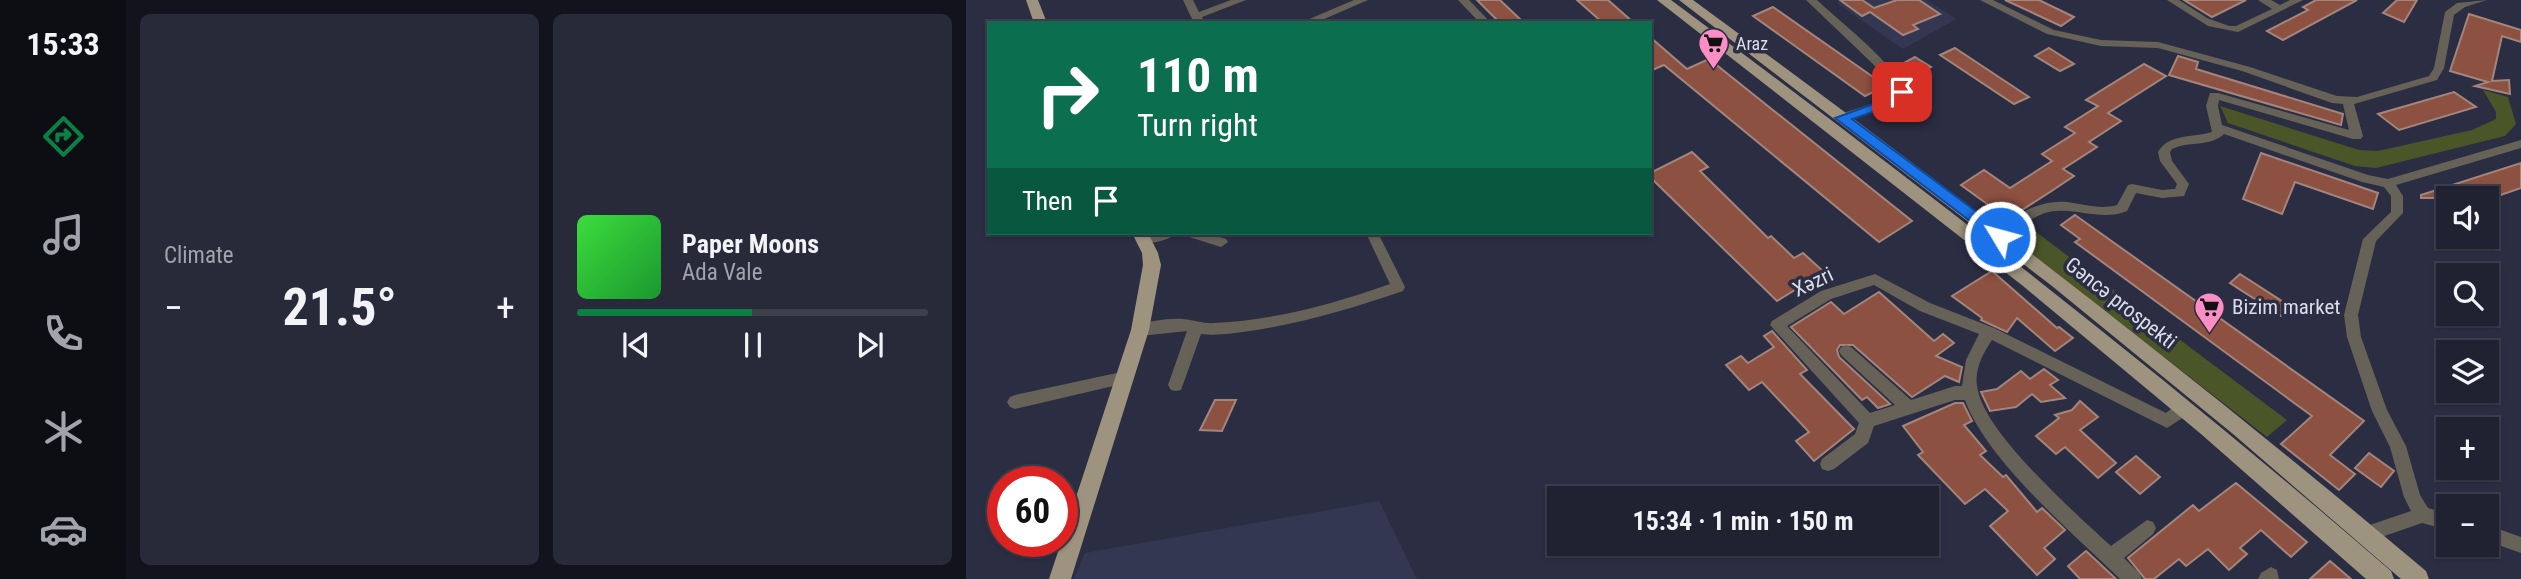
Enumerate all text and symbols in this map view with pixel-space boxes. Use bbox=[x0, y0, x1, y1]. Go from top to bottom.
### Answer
text: 15:33 bbox=[26, 25, 100, 63]
supermarket icon: Araz bbox=[1696, 26, 1730, 70]
place label: Araz bbox=[1736, 33, 1768, 54]
text: 110 m bbox=[1137, 47, 1259, 104]
icon: right bbox=[1022, 49, 1113, 140]
pin bbox=[1872, 62, 1932, 122]
icon: arrive bbox=[1883, 73, 1921, 111]
text: Turn right bbox=[1137, 106, 1258, 144]
icon: directions bbox=[39, 112, 88, 161]
icon: arrive bbox=[1087, 182, 1125, 220]
text: Then bbox=[1022, 186, 1073, 216]
map controls bbox=[2436, 186, 2499, 557]
button: sound bbox=[2436, 186, 2499, 249]
position arrow bbox=[1963, 200, 2037, 274]
icon: music bbox=[39, 210, 88, 259]
text: Paper Moons bbox=[682, 229, 819, 259]
text: Climate bbox=[164, 242, 234, 269]
street label: Gəncə prospekti bbox=[2061, 252, 2181, 354]
text: Ada Vale bbox=[682, 259, 762, 286]
street label: Xəzri bbox=[1789, 262, 1837, 302]
button: search bbox=[2436, 263, 2499, 326]
text: 21.5° bbox=[282, 277, 397, 338]
text: − bbox=[164, 286, 183, 330]
text: + bbox=[496, 286, 515, 330]
supermarket icon: Bizim market bbox=[2192, 290, 2226, 334]
place label: Bizim market bbox=[2232, 295, 2341, 319]
icon: phone bbox=[39, 309, 88, 358]
icon: previous bbox=[617, 326, 655, 364]
icon: pause bbox=[734, 326, 772, 364]
icon: next bbox=[851, 326, 889, 364]
button: layers bbox=[2436, 340, 2499, 403]
icon: climate bbox=[39, 407, 88, 456]
button: + bbox=[2436, 417, 2499, 480]
speed limit sign: 60 bbox=[987, 466, 1078, 557]
button: − bbox=[2436, 494, 2499, 557]
icon: car bbox=[39, 505, 88, 554]
text: 15:34 · 1 min · 150 m bbox=[1633, 506, 1853, 536]

